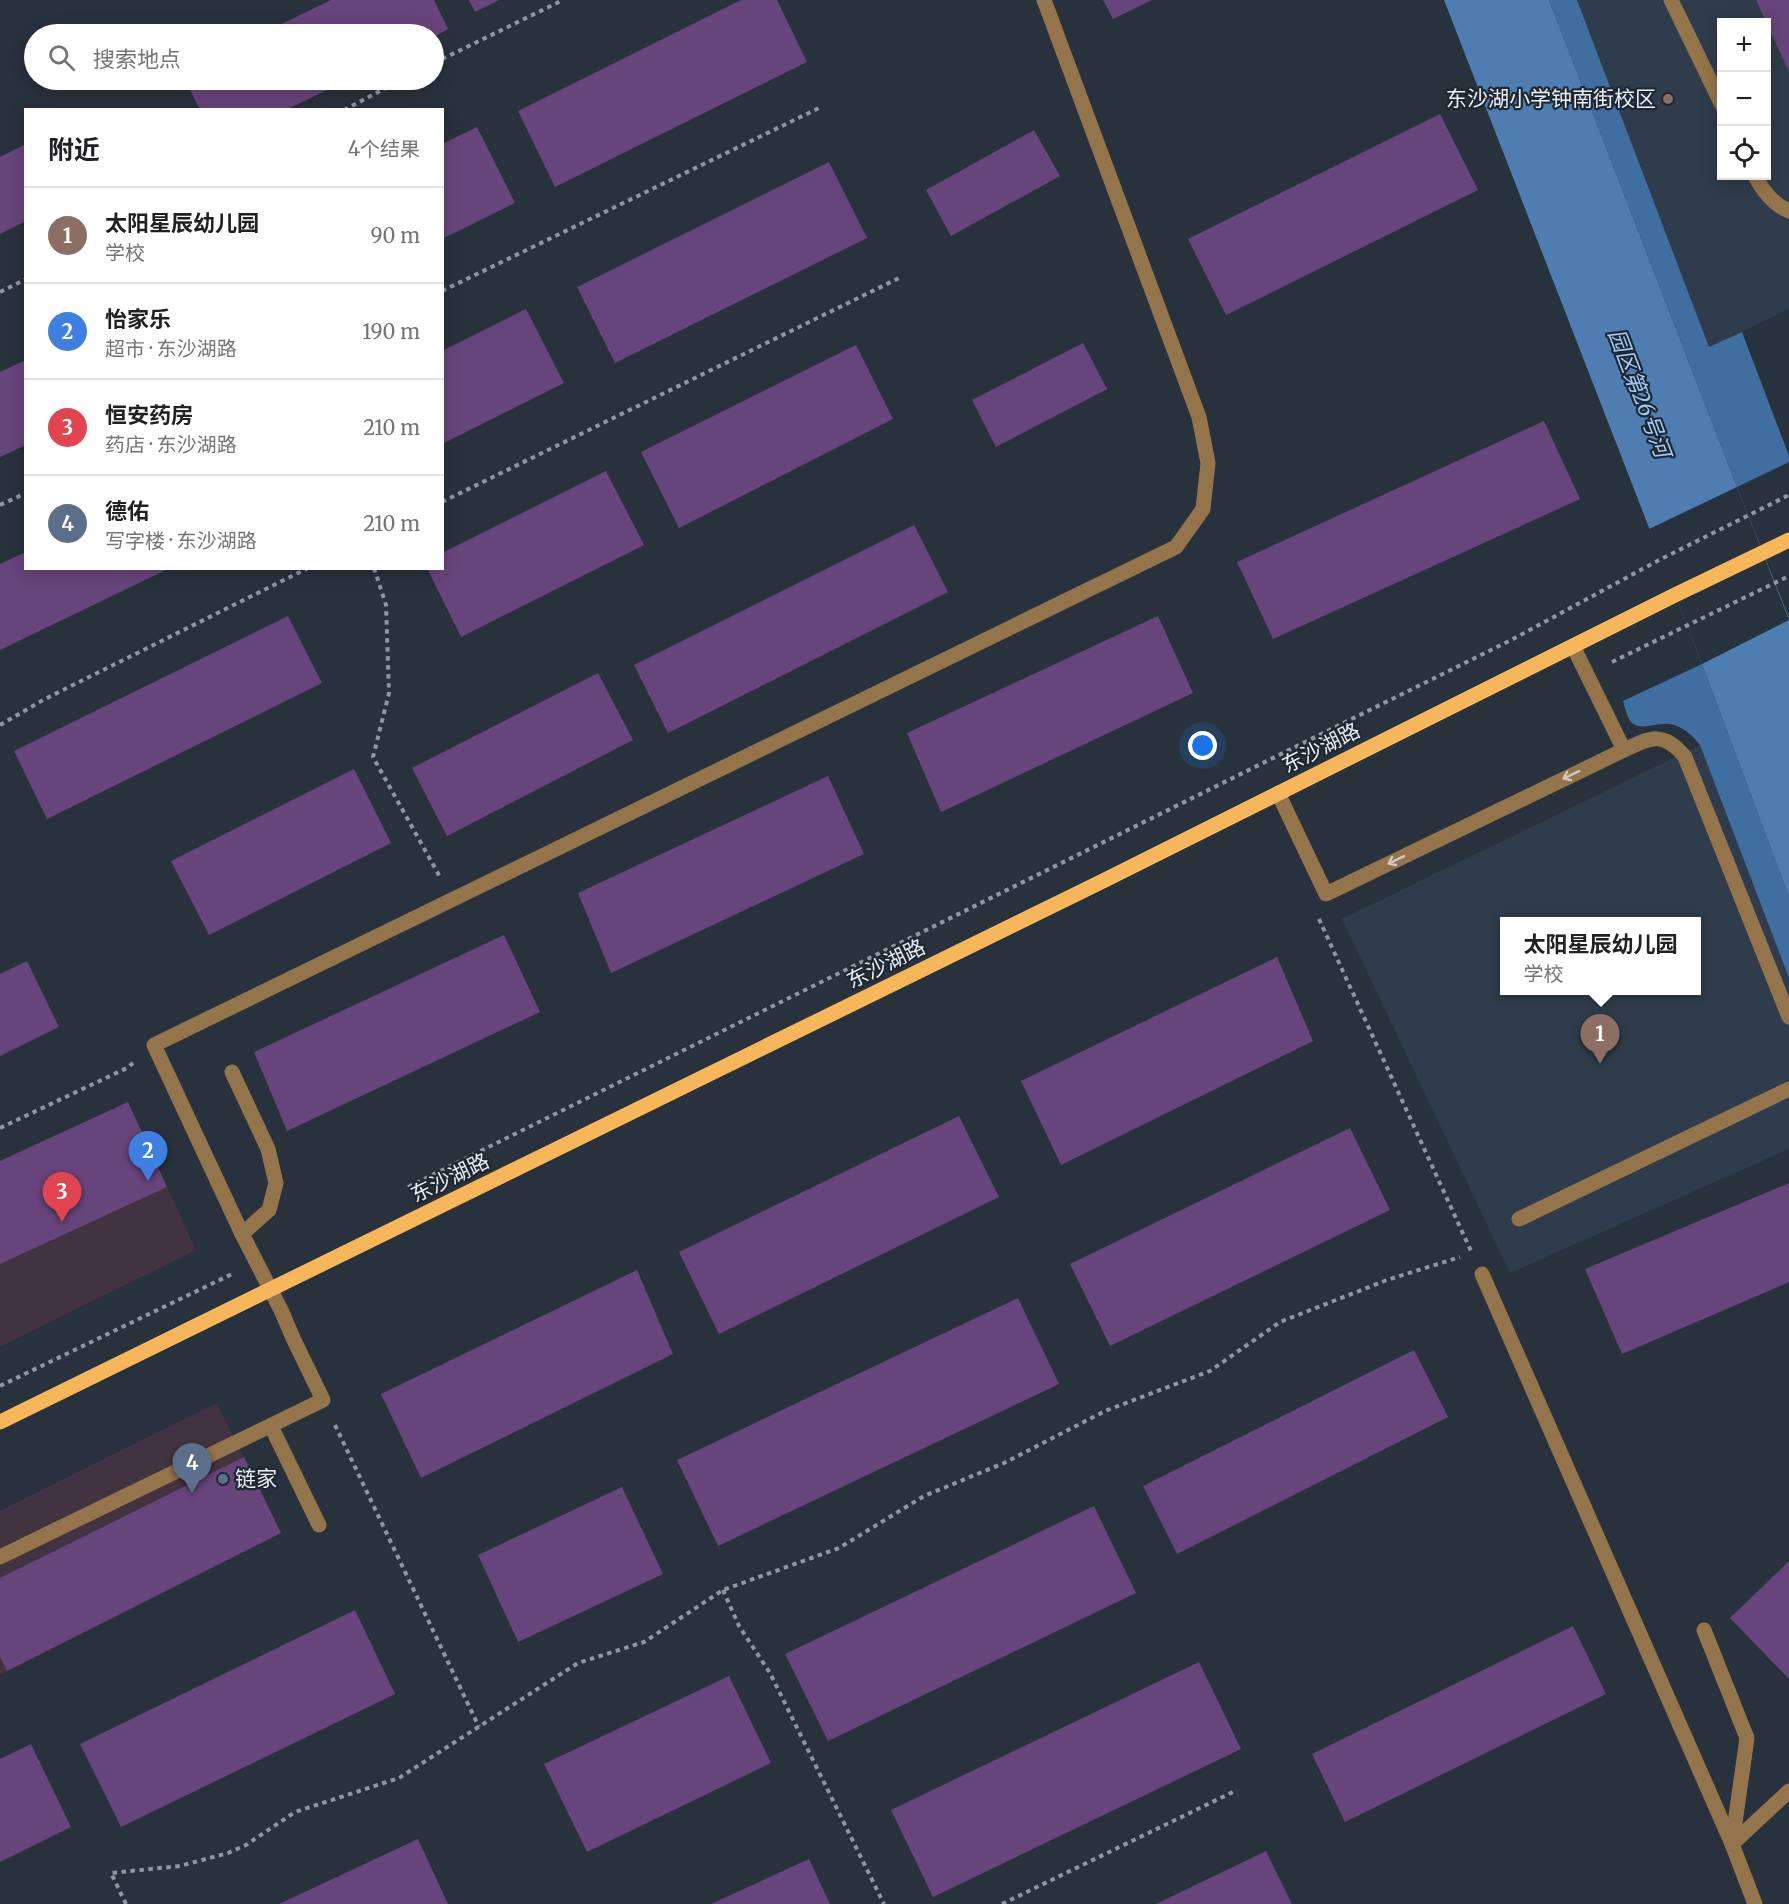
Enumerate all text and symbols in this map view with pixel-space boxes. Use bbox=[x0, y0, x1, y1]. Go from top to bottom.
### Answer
map controls bbox=[1717, 18, 1771, 180]
button: + bbox=[1717, 18, 1771, 72]
search box bbox=[24, 24, 444, 90]
icon: search bbox=[45, 41, 78, 74]
text: 搜索地点 bbox=[93, 45, 181, 73]
button: − bbox=[1717, 72, 1771, 126]
place label: 东沙湖小学钟南街校区 bbox=[1446, 85, 1656, 112]
marker: 东沙湖小学钟南街校区 bbox=[1661, 92, 1675, 106]
button: locate bbox=[1717, 126, 1771, 180]
text: 附近 bbox=[48, 133, 100, 166]
text: 4个结果 bbox=[348, 136, 420, 161]
text: 太阳星辰幼儿园 bbox=[105, 209, 259, 237]
text: 1 bbox=[63, 223, 72, 248]
text: 90 m bbox=[370, 223, 420, 248]
text: 学校 bbox=[105, 240, 145, 265]
text: 怡家乐 bbox=[105, 305, 171, 333]
text: 2 bbox=[62, 319, 73, 344]
text: 190 m bbox=[362, 319, 420, 344]
water label: 园区第26号河 bbox=[1603, 325, 1679, 465]
text: 超市 · 东沙湖路 bbox=[105, 336, 237, 361]
text: 恒安药房 bbox=[105, 401, 193, 429]
text: 3 bbox=[62, 415, 73, 440]
text: 210 m bbox=[363, 415, 420, 440]
text: 药店 · 东沙湖路 bbox=[105, 432, 237, 457]
text: 德佑 bbox=[105, 497, 149, 525]
text: 4 bbox=[61, 511, 74, 536]
text: 210 m bbox=[363, 511, 420, 536]
text: 写字楼 · 东沙湖路 bbox=[105, 528, 257, 553]
street label: 东沙湖路 bbox=[1277, 716, 1364, 779]
your location bbox=[1188, 731, 1217, 760]
one-way arrow bbox=[1563, 770, 1581, 782]
one-way arrow bbox=[1387, 855, 1405, 867]
popup bbox=[1500, 917, 1701, 995]
text: 太阳星辰幼儿园 bbox=[1523, 930, 1678, 958]
street label: 东沙湖路 bbox=[842, 933, 929, 994]
text: 学校 bbox=[1523, 961, 1563, 986]
pin: 1 bbox=[1580, 1014, 1620, 1064]
pin: 2 bbox=[128, 1132, 168, 1181]
street label: 东沙湖路 bbox=[406, 1147, 493, 1208]
pin: 3 bbox=[42, 1172, 82, 1222]
pin: 4 bbox=[172, 1444, 212, 1493]
place label: 链家 bbox=[235, 1465, 277, 1492]
marker: 链家 bbox=[216, 1472, 230, 1486]

